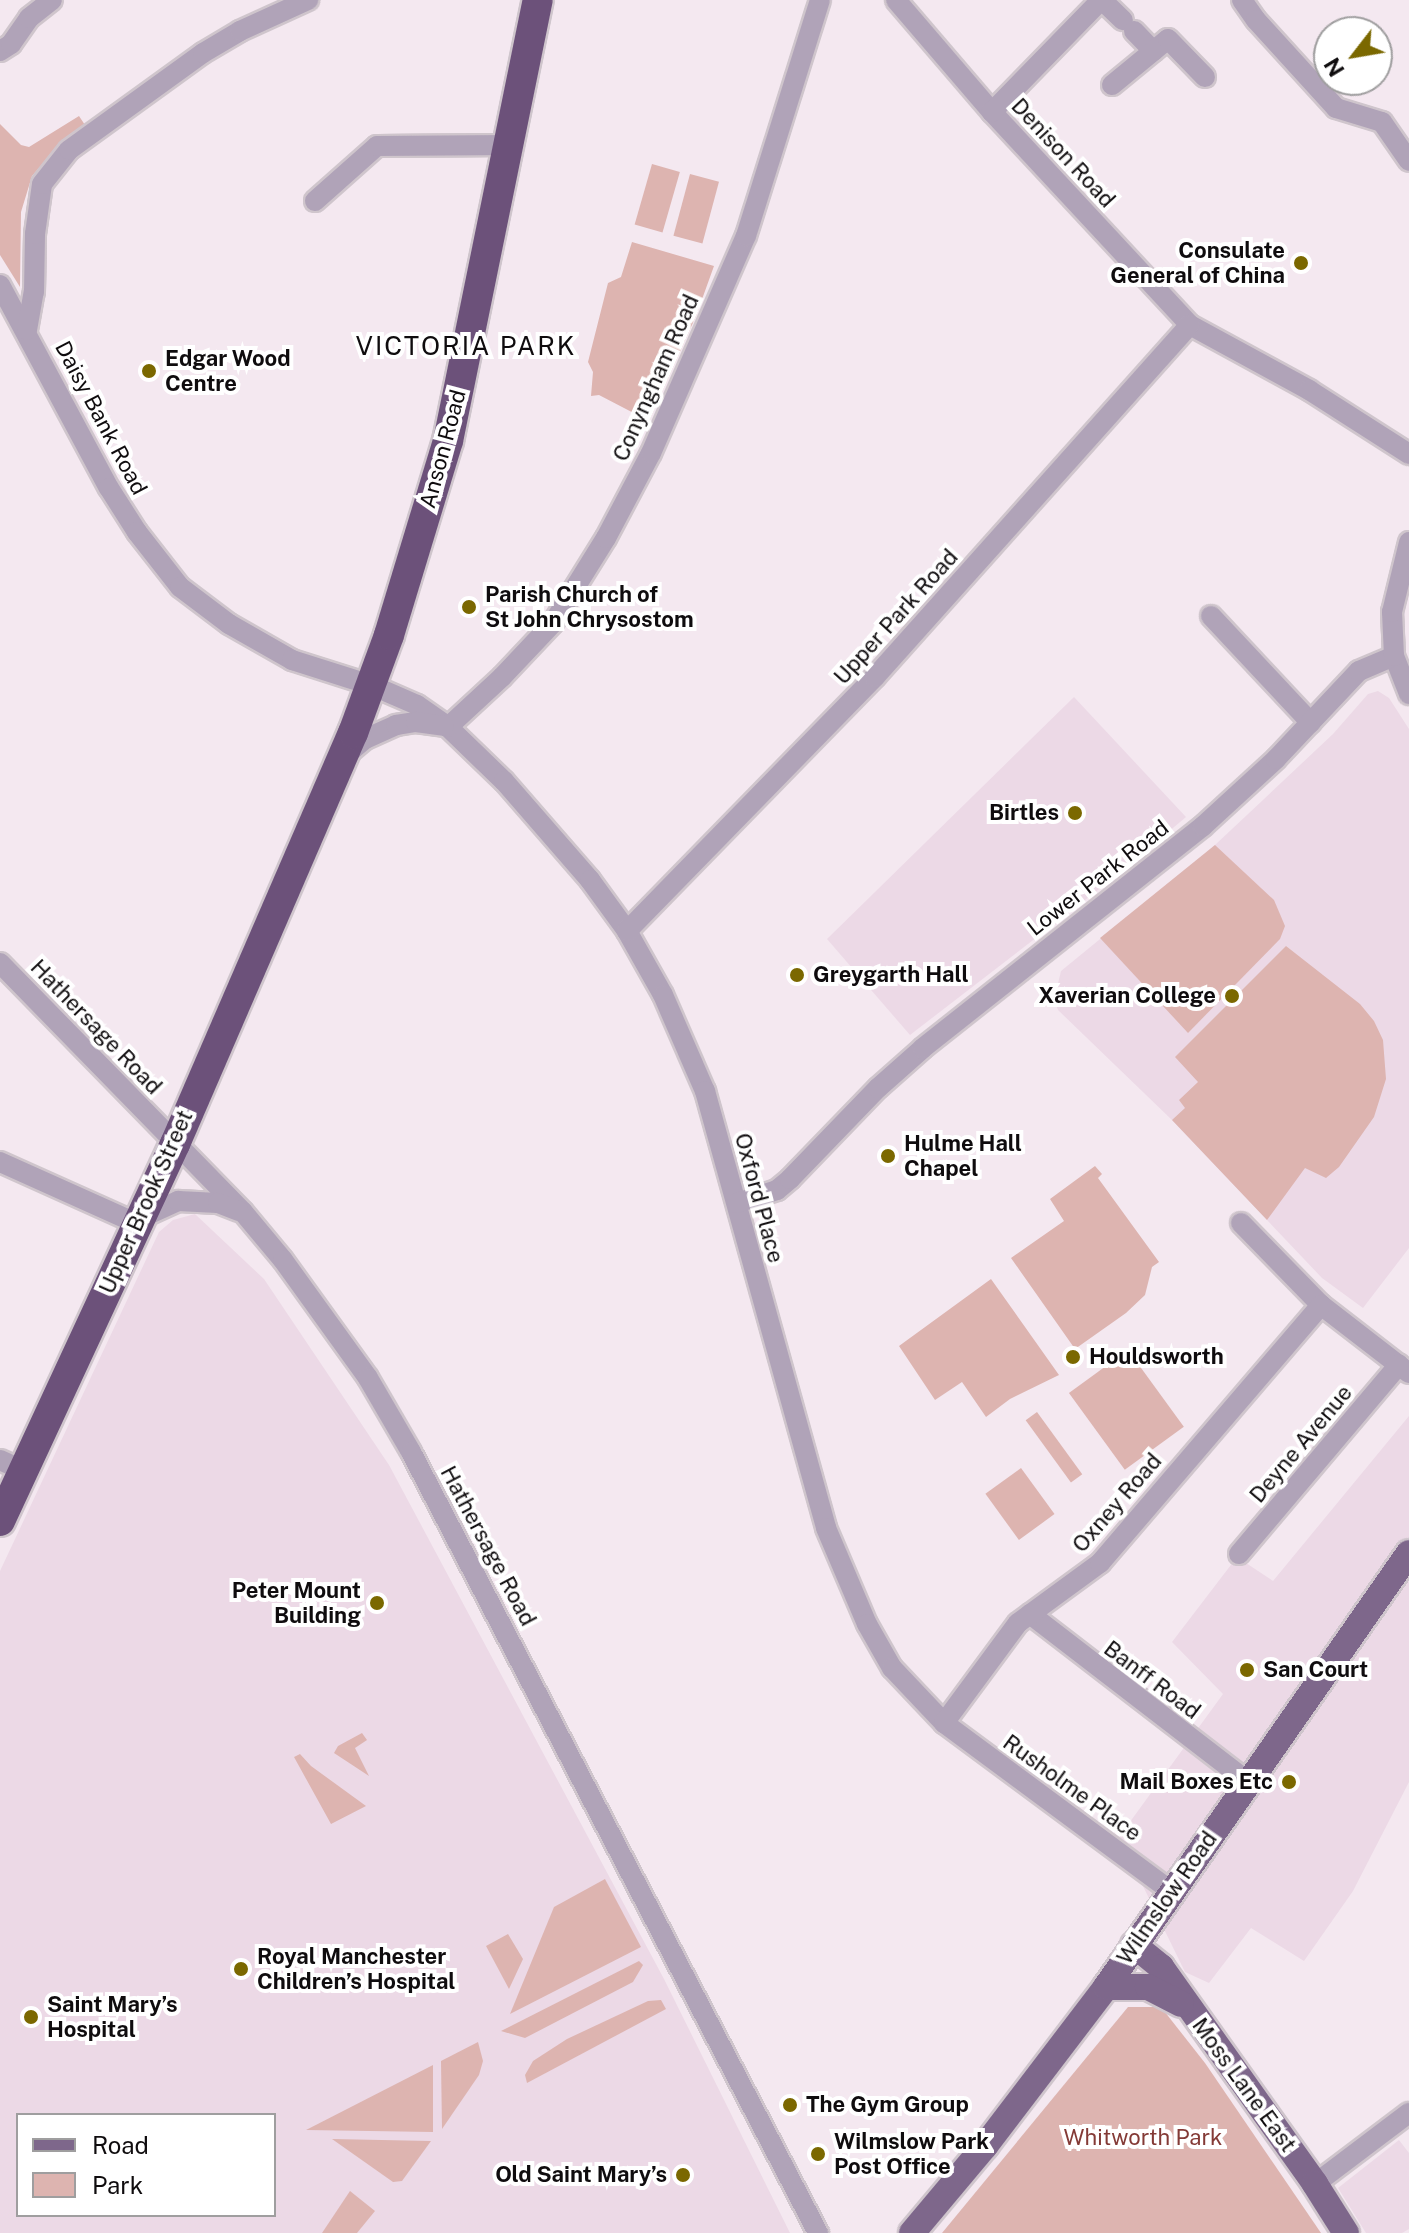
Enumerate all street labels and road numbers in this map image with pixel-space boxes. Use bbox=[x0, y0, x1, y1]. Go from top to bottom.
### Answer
street label: Denison Road bbox=[1006, 93, 1120, 213]
street label: Conyngham Road bbox=[607, 291, 705, 465]
street label: Daisy Bank Road bbox=[49, 337, 153, 499]
street label: Anson Road bbox=[414, 387, 472, 511]
street label: Upper Park Road bbox=[829, 544, 963, 690]
street label: Lower Park Road bbox=[1022, 815, 1174, 941]
street label: Hathersage Road bbox=[25, 954, 167, 1100]
street label: Upper Brook Street bbox=[94, 1106, 198, 1298]
street label: Oxford Place bbox=[729, 1130, 789, 1266]
street label: Deyne Avenue bbox=[1244, 1380, 1358, 1508]
street label: Oxney Road bbox=[1067, 1448, 1167, 1558]
street label: Hathersage Road bbox=[435, 1462, 541, 1630]
street label: Banff Road bbox=[1099, 1635, 1205, 1725]
street label: Rusholme Place bbox=[998, 1729, 1146, 1847]
street label: Wilmslow Road bbox=[1111, 1826, 1223, 1970]
street label: Moss Lane East bbox=[1187, 2013, 1301, 2157]

